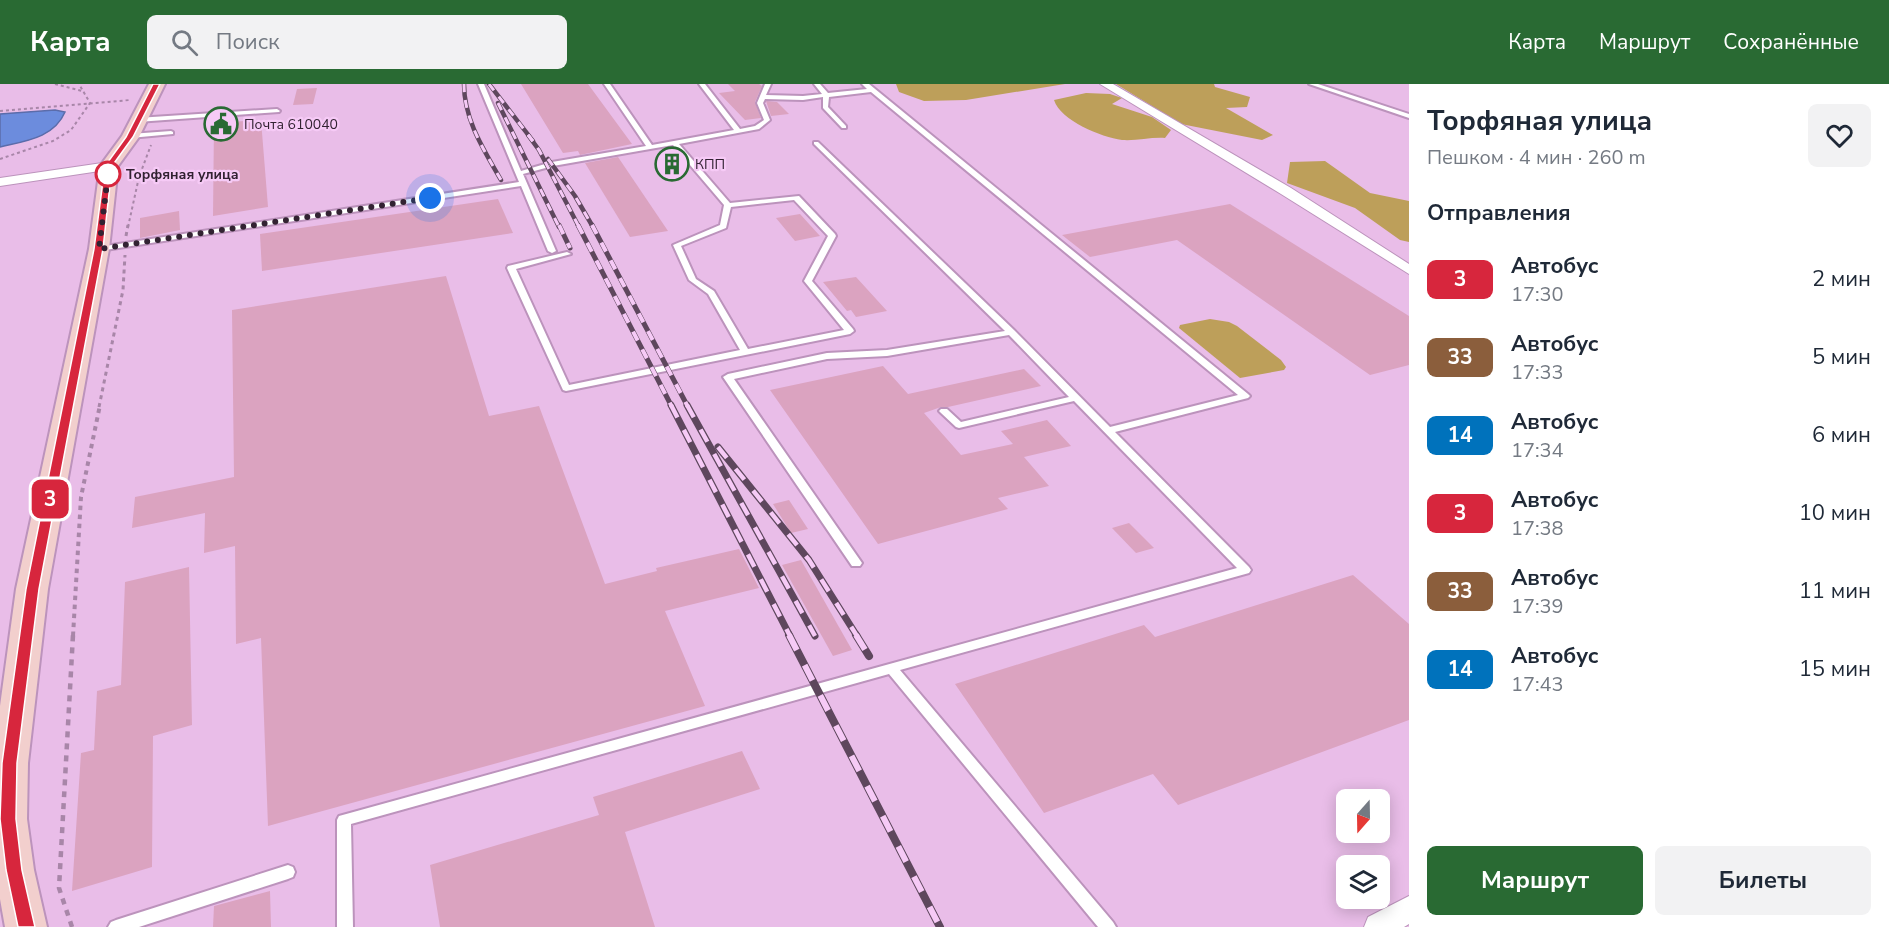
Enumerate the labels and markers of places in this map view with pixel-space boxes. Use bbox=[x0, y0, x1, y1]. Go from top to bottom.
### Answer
public building icon: Почта 610040 bbox=[203, 106, 239, 142]
place label: Почта 610040 bbox=[244, 115, 338, 134]
building icon: КПП bbox=[654, 146, 690, 182]
place label: КПП bbox=[695, 155, 725, 174]
marker: Торфяная улица bbox=[95, 161, 121, 187]
place label: Торфяная улица bbox=[126, 165, 239, 184]

